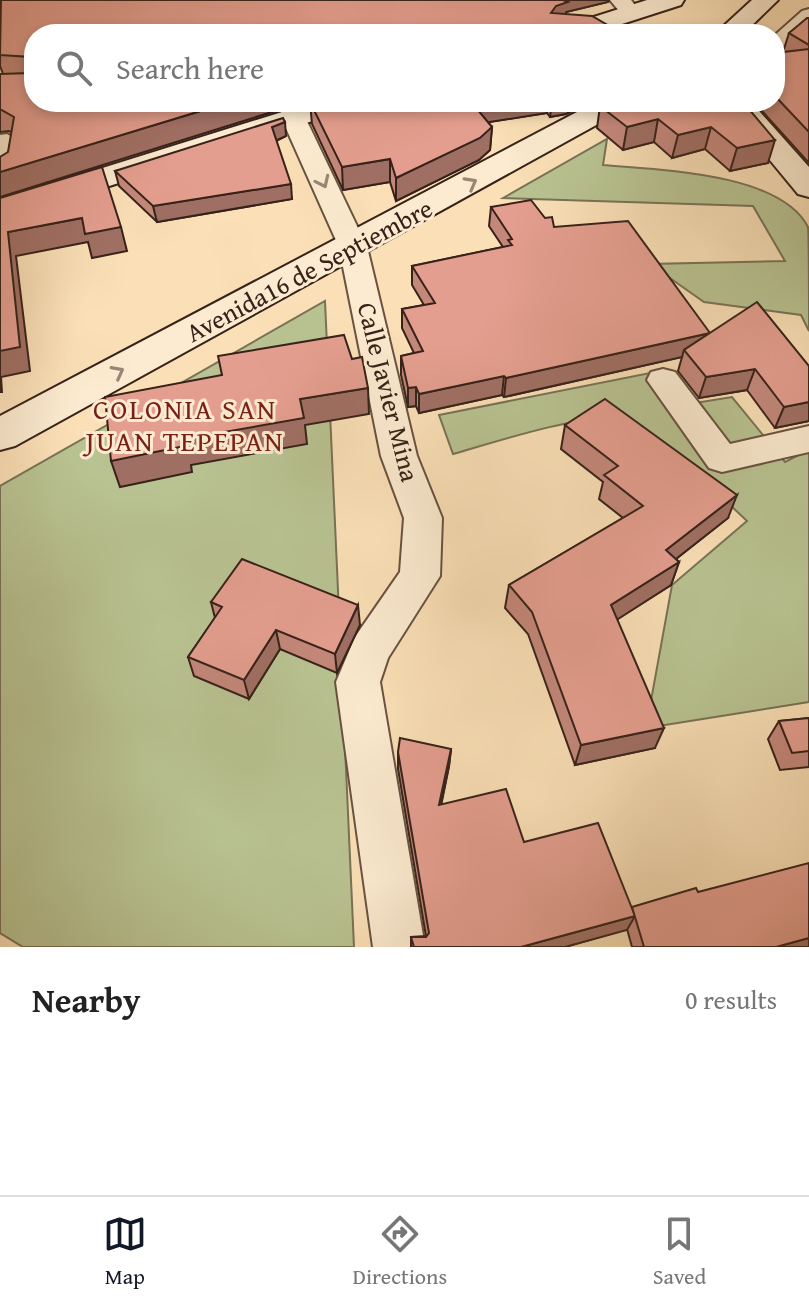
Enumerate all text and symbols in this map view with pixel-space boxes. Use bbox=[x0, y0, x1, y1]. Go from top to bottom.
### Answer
search box bbox=[24, 24, 785, 112]
icon: search bbox=[52, 46, 96, 90]
text: Search here bbox=[116, 46, 264, 90]
one-way arrow bbox=[314, 174, 330, 189]
one-way arrow bbox=[462, 177, 477, 192]
street label: Avenida16 de Septiembre bbox=[179, 188, 439, 352]
street label: Calle Javier Mina bbox=[348, 298, 430, 486]
one-way arrow bbox=[110, 366, 125, 381]
district label: COLONIA SAN JUAN TEPEPAN bbox=[82, 388, 285, 461]
text: Nearby bbox=[32, 975, 141, 1024]
text: 0 results bbox=[685, 980, 777, 1019]
tab: Map bbox=[103, 1212, 147, 1292]
tab: Directions bbox=[353, 1212, 447, 1292]
tab: Saved bbox=[653, 1212, 706, 1292]

